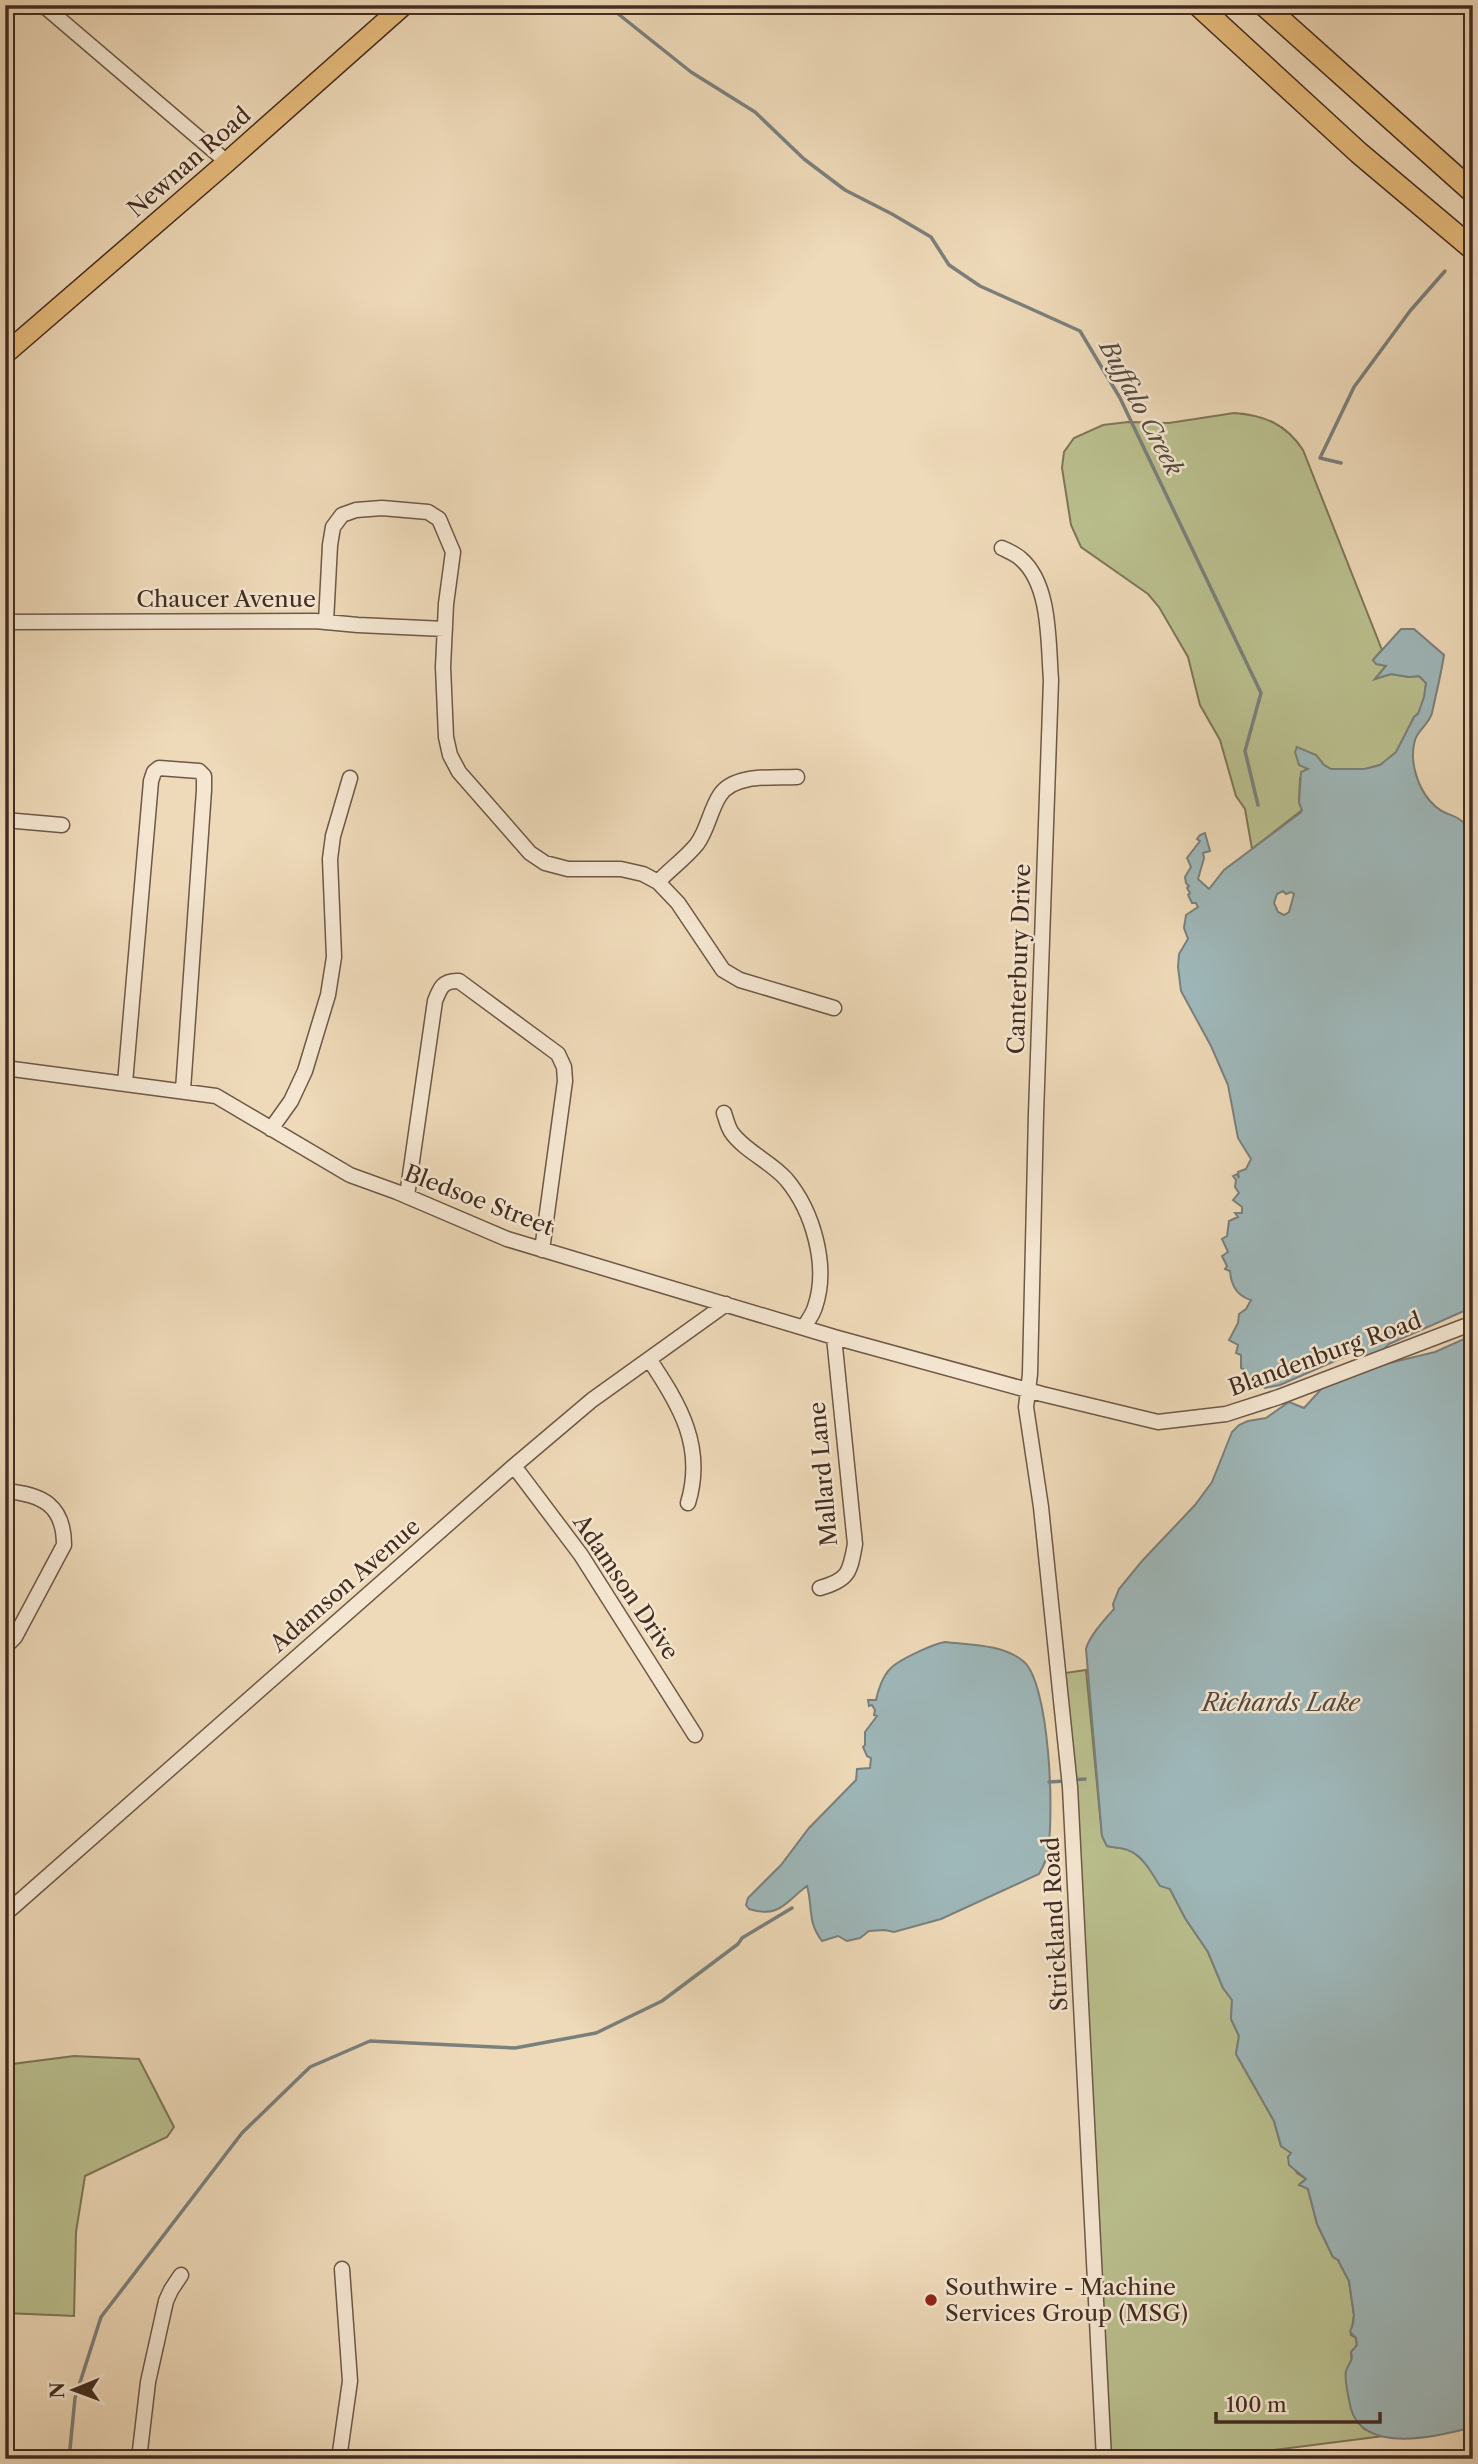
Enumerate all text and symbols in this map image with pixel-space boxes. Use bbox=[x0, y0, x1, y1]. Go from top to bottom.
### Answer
street label: Newnan Road bbox=[122, 101, 256, 223]
water label: Buffalo Creek bbox=[1093, 333, 1189, 481]
street label: Chaucer Avenue bbox=[136, 585, 316, 613]
street label: Canterbury Drive bbox=[1002, 863, 1036, 1055]
street label: Bledsoe Street bbox=[400, 1159, 558, 1241]
street label: Blandenburg Road bbox=[1225, 1306, 1425, 1402]
street label: Mallard Lane bbox=[803, 1401, 843, 1547]
street label: Adamson Drive bbox=[567, 1508, 685, 1665]
street label: Adamson Avenue bbox=[263, 1512, 426, 1658]
water label: Richards Lake bbox=[1200, 1688, 1361, 1717]
street label: Strickland Road bbox=[1036, 1836, 1074, 2012]
place label: Southwire - Machine Services Group (MSG) bbox=[945, 2273, 1188, 2327]
marker: Southwire - Machine Services Group (MSG) bbox=[923, 2292, 939, 2308]
north arrow bbox=[38, 2356, 108, 2426]
scale bar bbox=[1216, 2380, 1380, 2424]
text: N bbox=[46, 2382, 69, 2399]
text: 100 m bbox=[1226, 2392, 1287, 2417]

